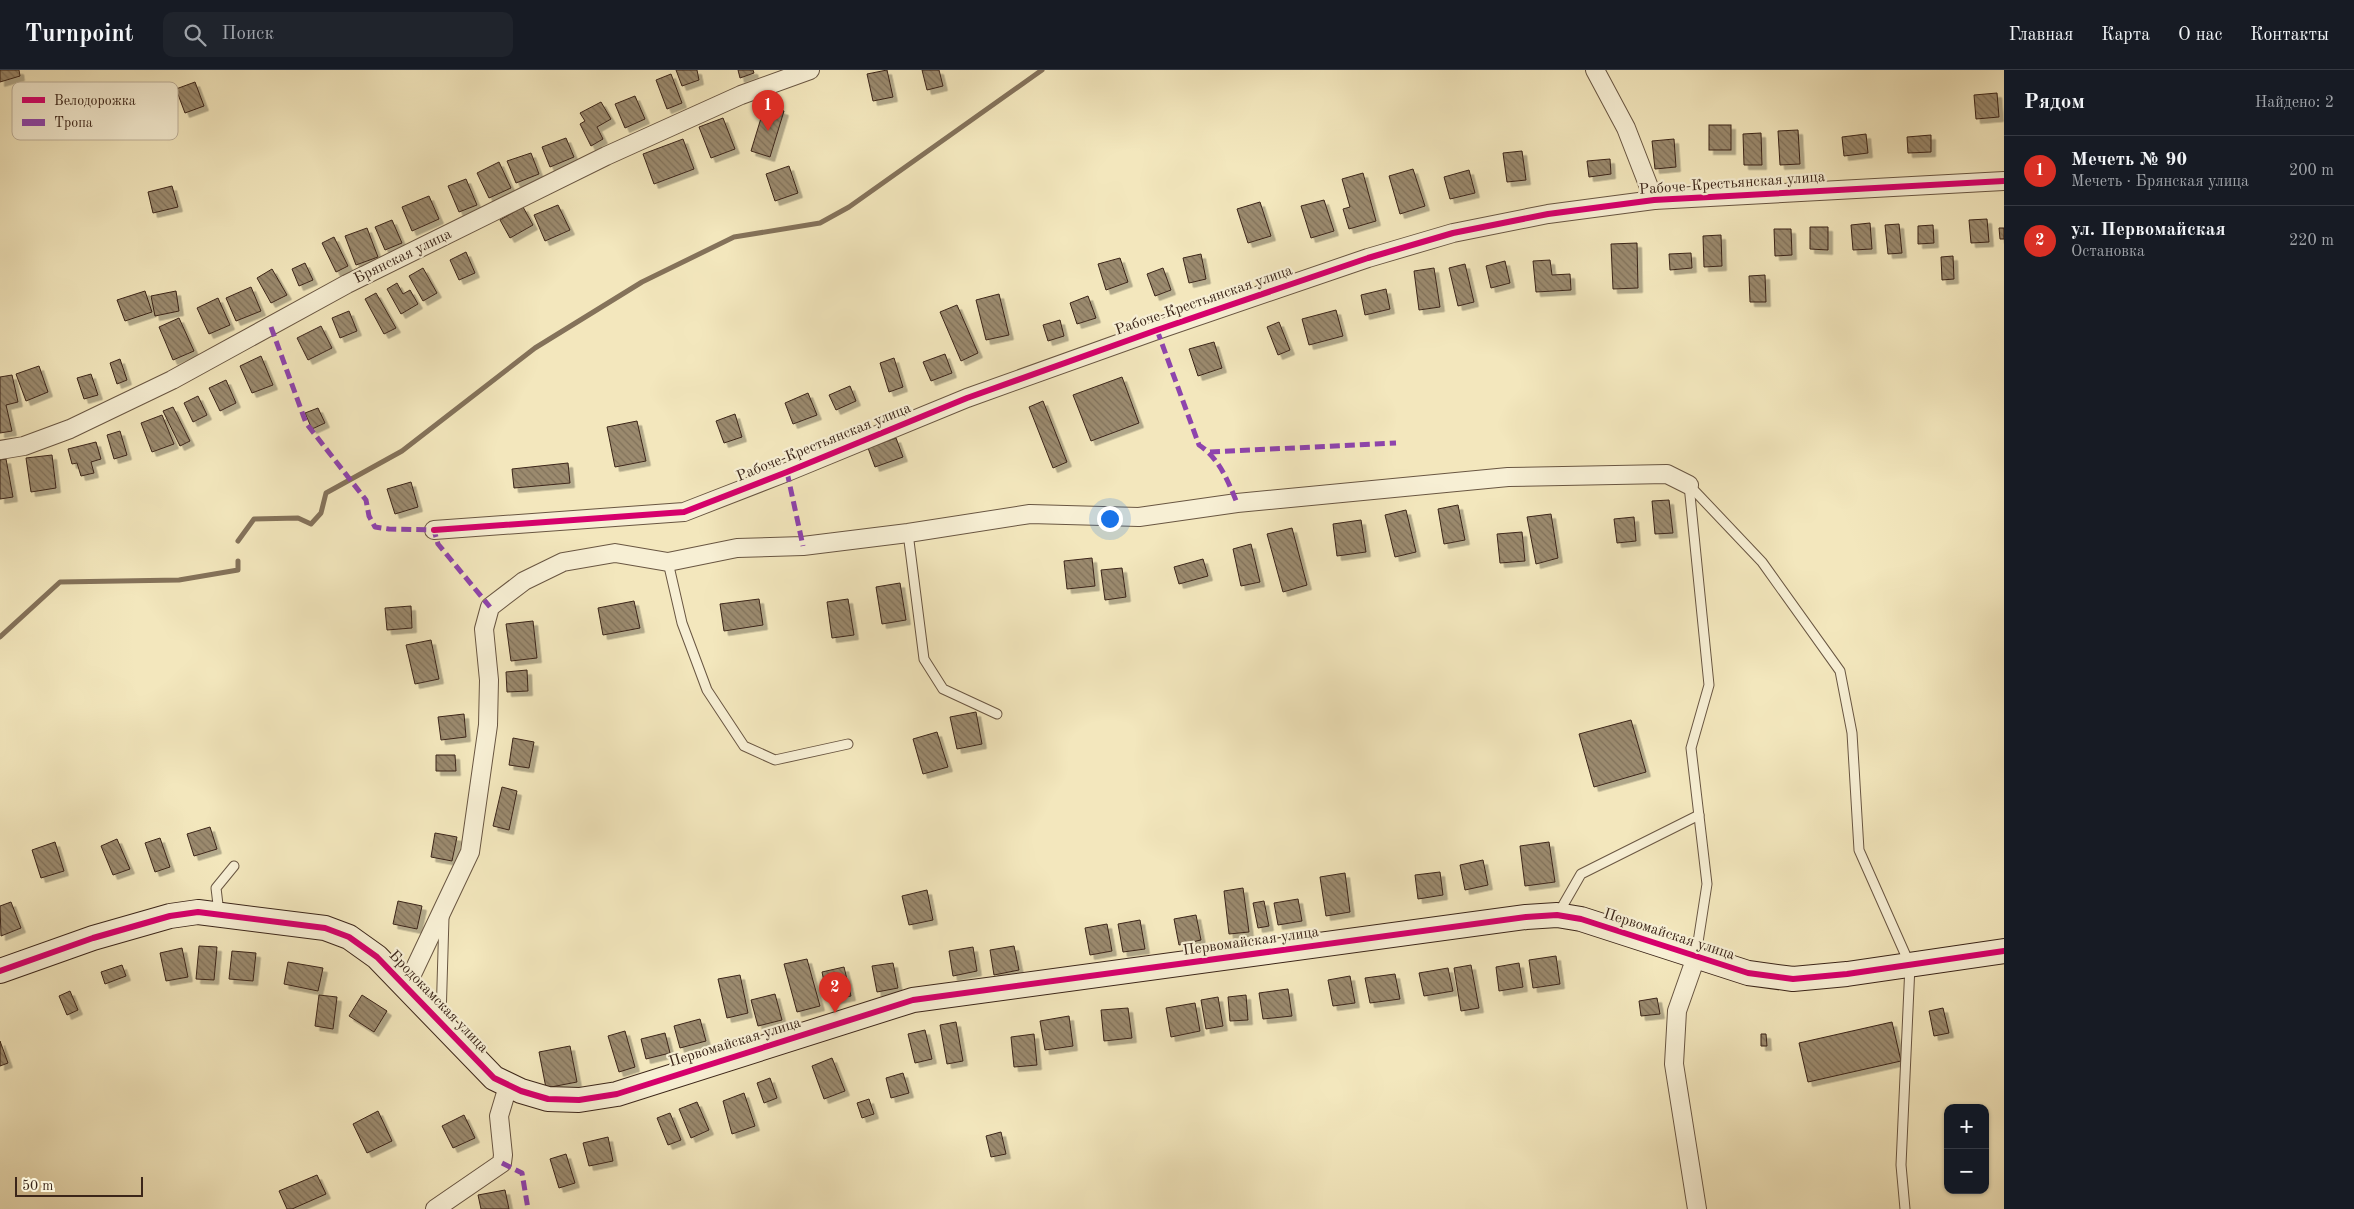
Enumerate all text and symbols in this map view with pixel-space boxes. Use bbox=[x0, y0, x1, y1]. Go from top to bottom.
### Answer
search box bbox=[163, 12, 513, 57]
icon: search bbox=[181, 21, 209, 49]
text: Turnpoint bbox=[25, 23, 133, 47]
text: Поиск bbox=[221, 25, 274, 44]
text: Главная bbox=[2009, 26, 2073, 44]
text: Карта bbox=[2101, 26, 2150, 44]
text: О нас bbox=[2178, 26, 2222, 44]
text: Контакты bbox=[2250, 26, 2329, 44]
legend bbox=[12, 82, 178, 140]
pin: 1 bbox=[752, 90, 784, 131]
text: Рядом bbox=[2024, 92, 2085, 113]
text: Велодорожка bbox=[54, 94, 136, 108]
text: Найдено: 2 bbox=[2255, 95, 2334, 111]
text: Тропа bbox=[54, 116, 93, 130]
text: Мечеть № 90 bbox=[2071, 151, 2187, 170]
text: 1 bbox=[2035, 163, 2045, 179]
text: 200 m bbox=[2289, 163, 2334, 179]
street label: Рабоче-Крестьянская улица bbox=[1638, 170, 1826, 198]
text: Мечеть · Брянская улица bbox=[2071, 174, 2249, 190]
text: ул. Первомайская bbox=[2071, 221, 2226, 240]
street label: Брянская улица bbox=[352, 227, 455, 287]
text: 2 bbox=[2035, 233, 2045, 249]
text: 220 m bbox=[2289, 233, 2334, 249]
text: Остановка bbox=[2071, 244, 2145, 260]
street label: Рабоче-Крестьянская улица bbox=[1113, 263, 1295, 338]
street label: Рабоче-Крестьянская улица bbox=[735, 401, 914, 485]
your location bbox=[1097, 506, 1123, 532]
street label: Первомайская улица bbox=[1601, 907, 1737, 963]
street label: Первомайская улица bbox=[1182, 925, 1321, 959]
street label: Бродокамская улица bbox=[385, 948, 491, 1056]
pin: 2 bbox=[819, 972, 851, 1013]
street label: Первомайская улица bbox=[667, 1016, 803, 1070]
map controls bbox=[1944, 1104, 1989, 1194]
button: + bbox=[1944, 1104, 1989, 1149]
button: − bbox=[1944, 1149, 1989, 1194]
scale bar bbox=[15, 1174, 142, 1197]
text: 50 m bbox=[22, 1179, 53, 1193]

